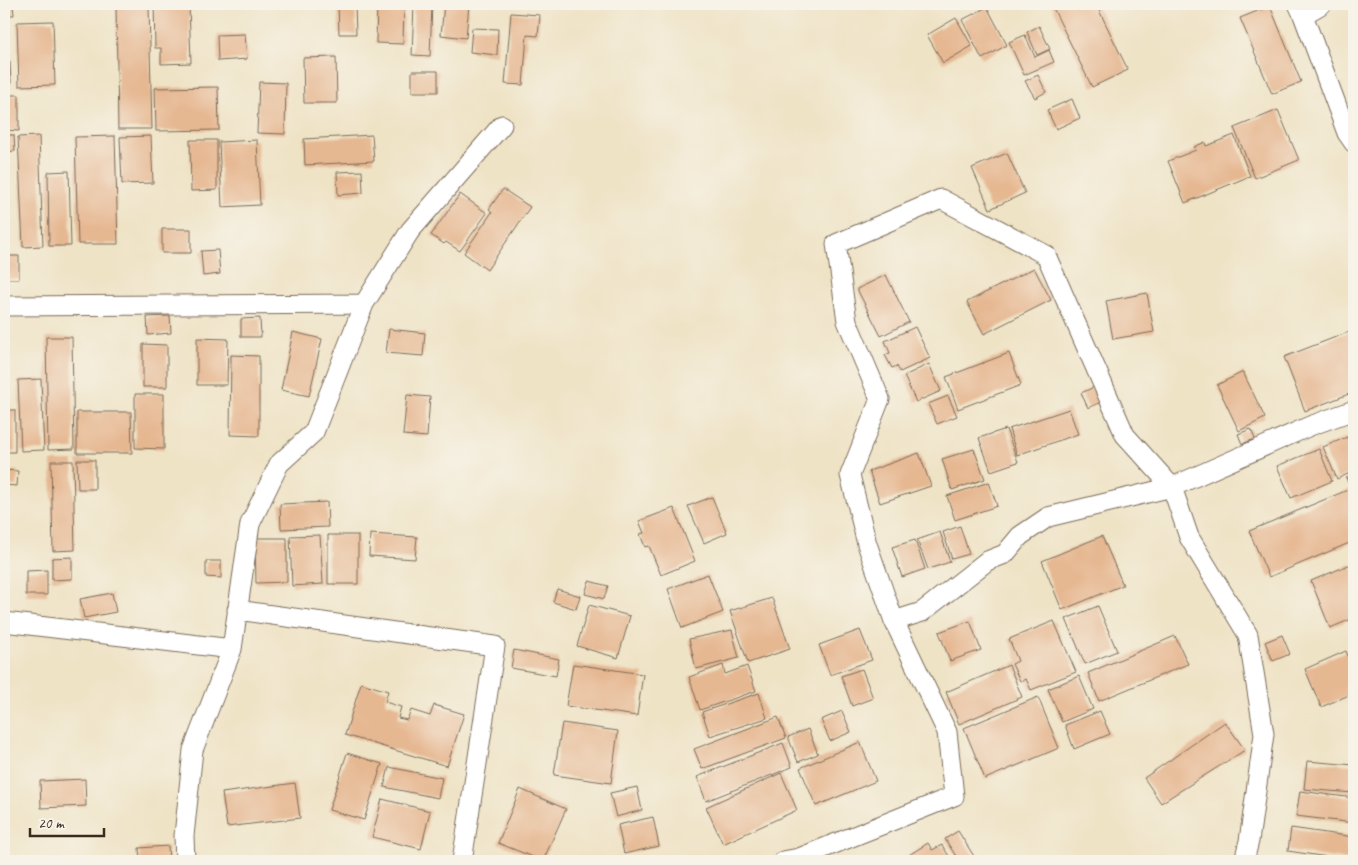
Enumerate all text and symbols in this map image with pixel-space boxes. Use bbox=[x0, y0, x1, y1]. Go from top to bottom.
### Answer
scale bar bbox=[30, 805, 104, 837]
text: 20 m bbox=[38, 814, 65, 833]

